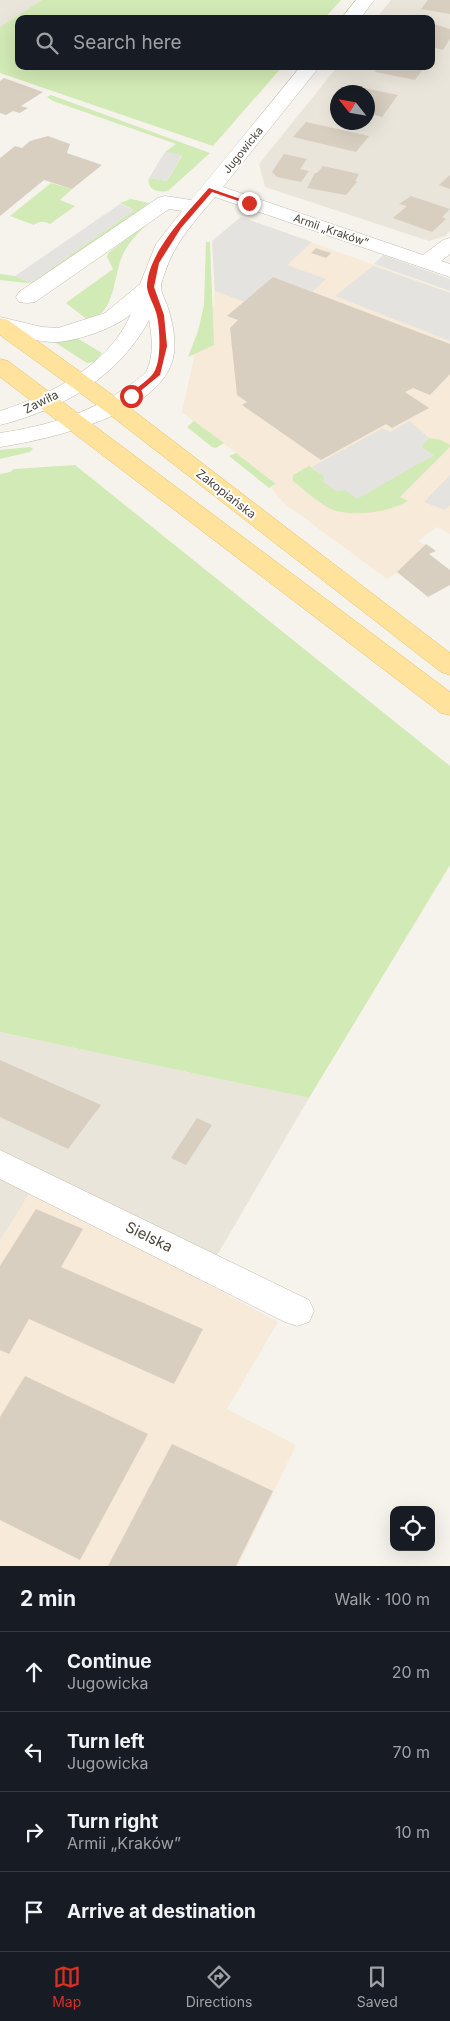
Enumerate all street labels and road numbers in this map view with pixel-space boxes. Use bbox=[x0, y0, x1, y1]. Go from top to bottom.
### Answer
street label: Jugowicka bbox=[220, 124, 266, 176]
street label: Armii „Kraków” bbox=[292, 211, 370, 249]
street label: Zawiła bbox=[21, 387, 61, 416]
street label: Zakopiańska bbox=[194, 466, 259, 522]
street label: Sielska bbox=[122, 1217, 176, 1256]

